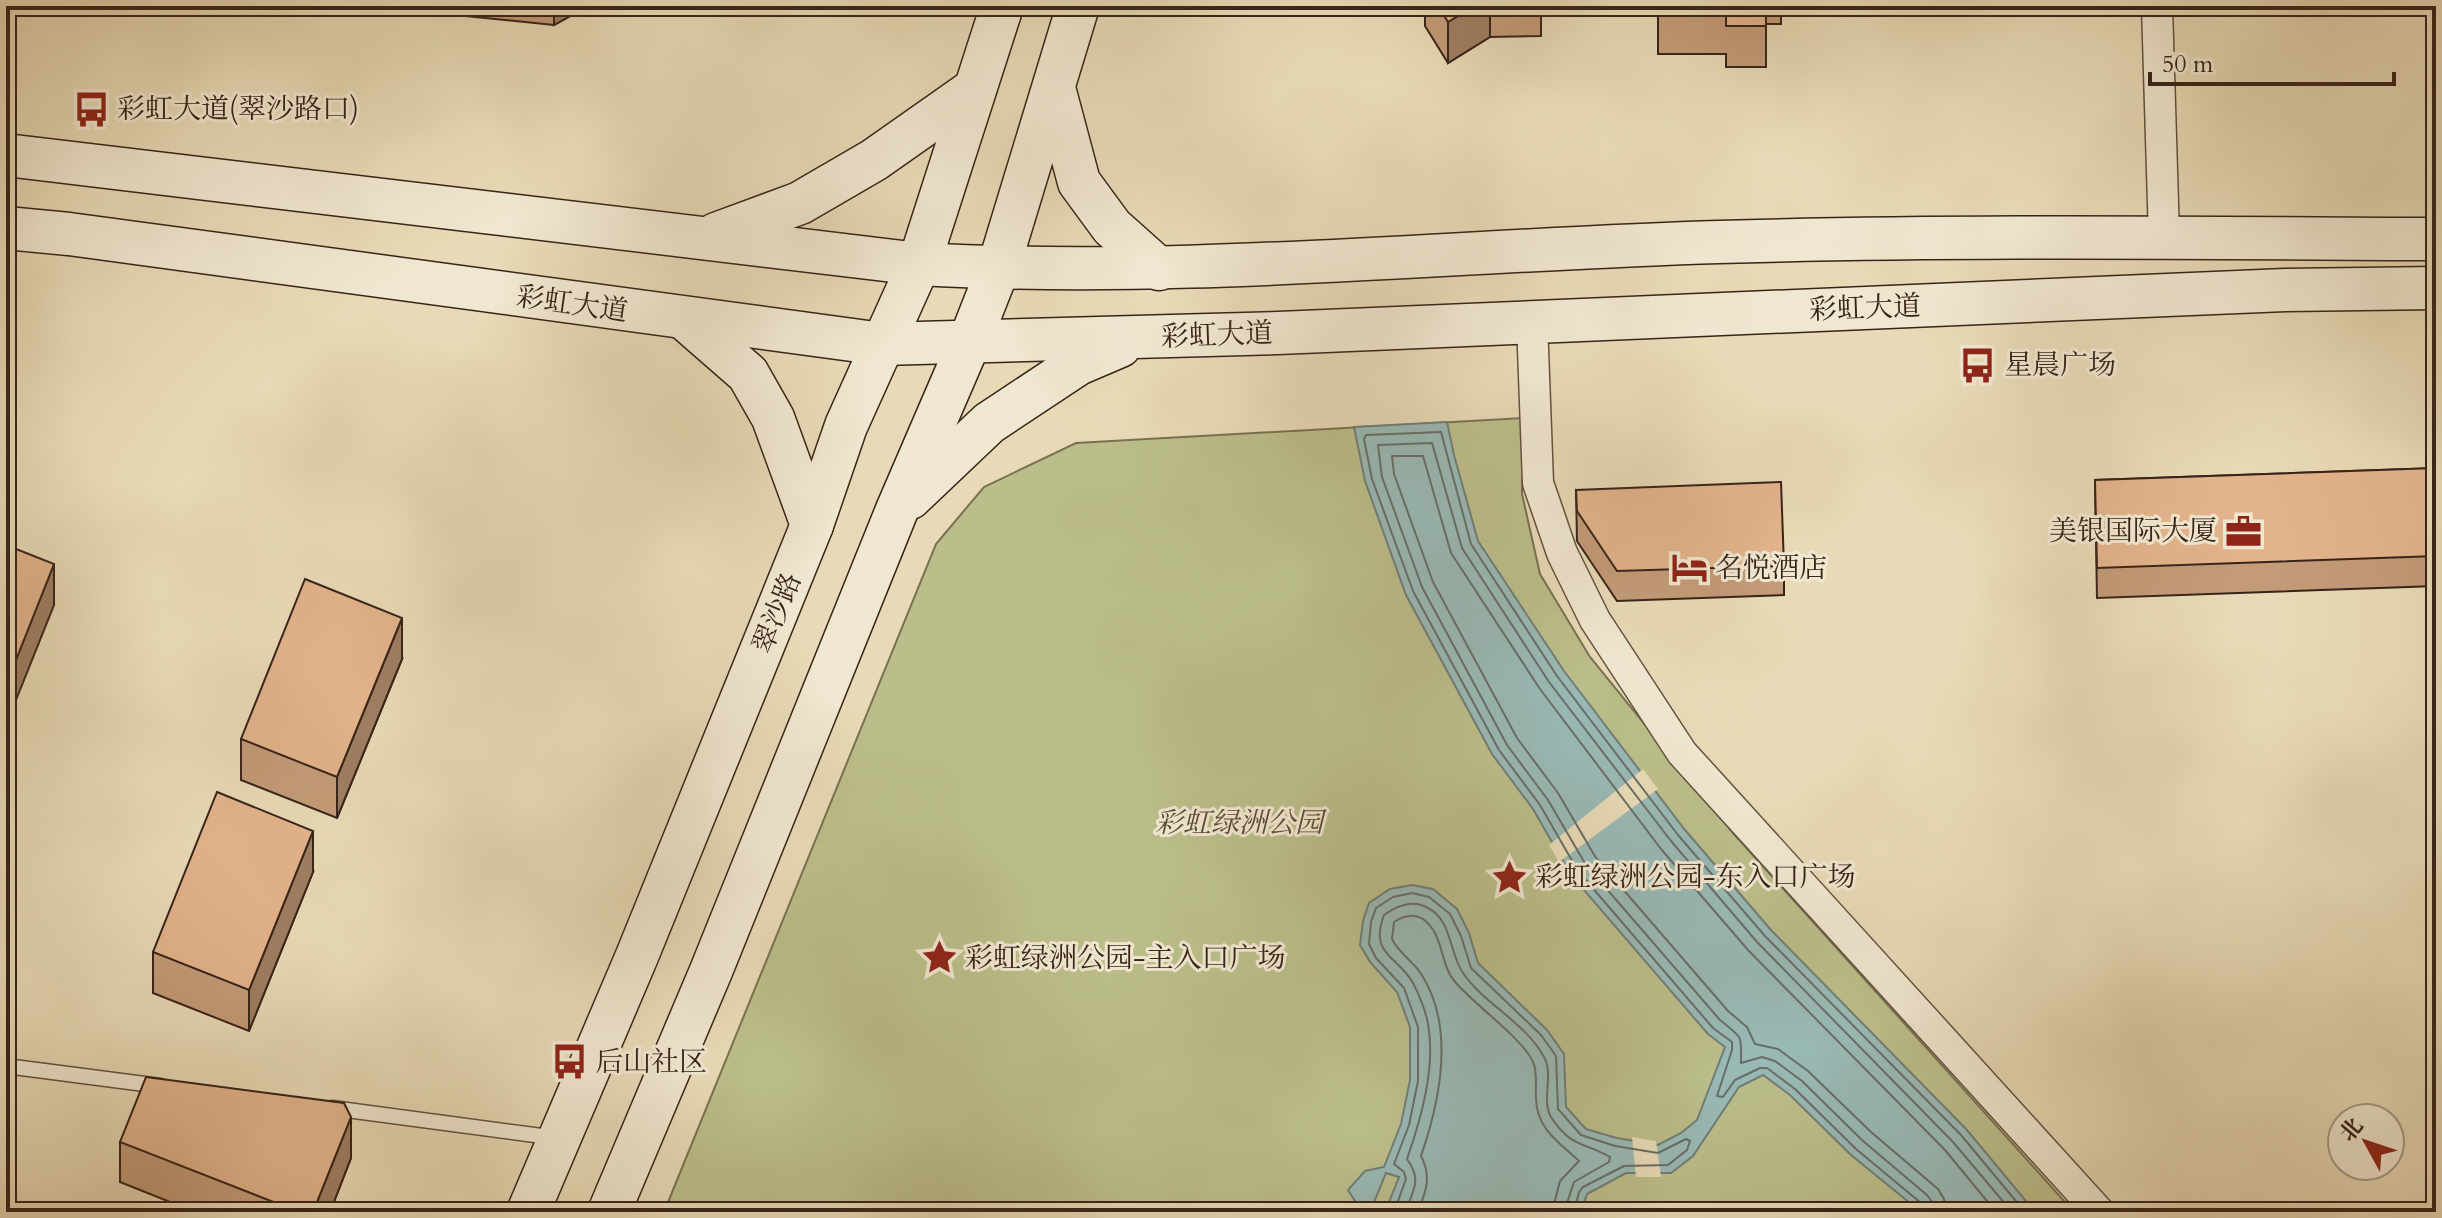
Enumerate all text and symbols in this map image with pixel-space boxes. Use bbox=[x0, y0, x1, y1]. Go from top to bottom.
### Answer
scale bar bbox=[2150, 36, 2394, 86]
text: 50 m bbox=[2162, 48, 2214, 81]
bus stop icon: 彩虹大道(翠沙路口) bbox=[72, 90, 110, 128]
place label: 彩虹大道(翠沙路口) bbox=[117, 90, 359, 128]
street label: 彩虹大道 bbox=[514, 277, 630, 331]
street label: 彩虹大道 bbox=[1808, 287, 1922, 329]
street label: 彩虹大道 bbox=[1160, 314, 1274, 356]
bus stop icon: 星晨广场 bbox=[1959, 346, 1997, 384]
place label: 星晨广场 bbox=[2004, 346, 2116, 384]
place label: 美银国际大厦 bbox=[2049, 512, 2217, 550]
office icon: 美银国际大厦 bbox=[2224, 512, 2262, 550]
hotel icon: 名悦酒店 bbox=[1670, 549, 1708, 587]
place label: 名悦酒店 bbox=[1715, 549, 1827, 587]
street label: 翠沙路 bbox=[744, 567, 810, 659]
park label: 彩虹绿洲公园 bbox=[1155, 804, 1327, 842]
place icon: 彩虹绿洲公园-东入口广场 bbox=[1490, 858, 1528, 896]
place label: 彩虹绿洲公园-东入口广场 bbox=[1535, 858, 1855, 896]
place icon: 彩虹绿洲公园-主入口广场 bbox=[920, 939, 958, 977]
place label: 彩虹绿洲公园-主入口广场 bbox=[965, 939, 1285, 977]
bus stop icon: 后山社区 bbox=[550, 1043, 588, 1081]
place label: 后山社区 bbox=[595, 1043, 707, 1081]
north arrow bbox=[2326, 1102, 2406, 1182]
text: 北 bbox=[2333, 1112, 2370, 1148]

